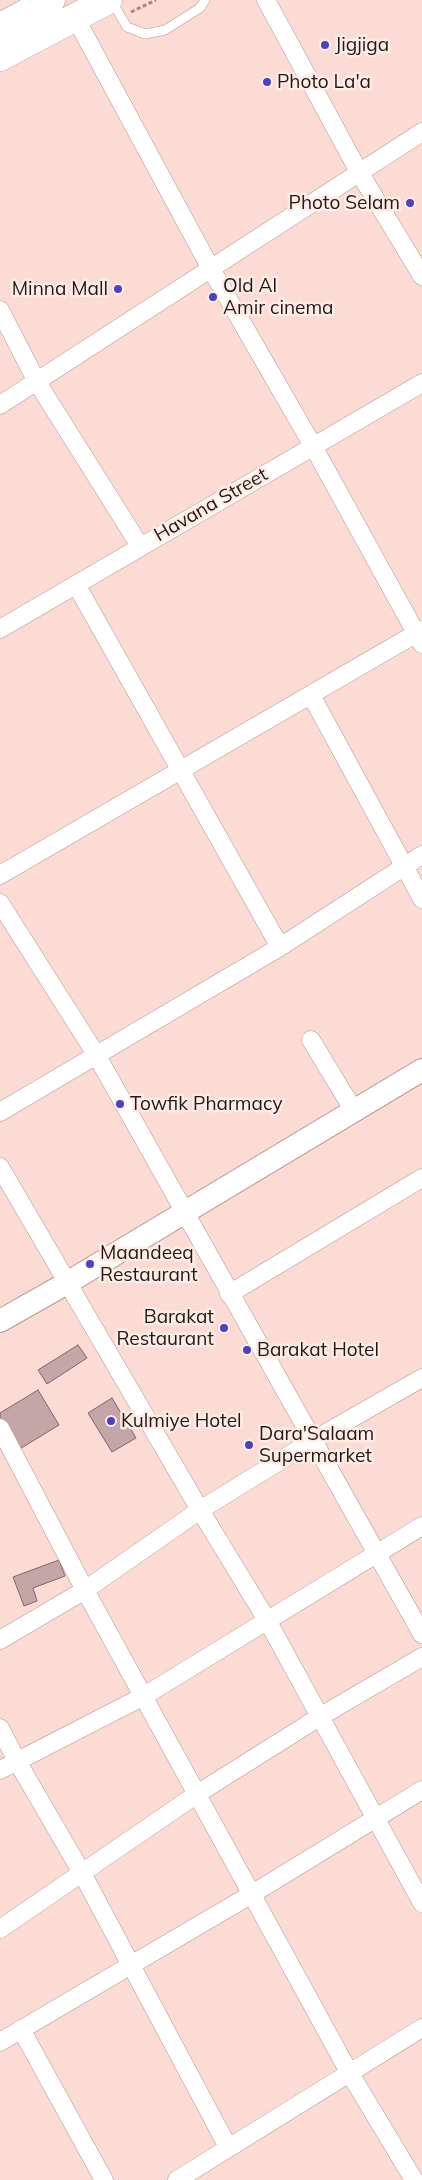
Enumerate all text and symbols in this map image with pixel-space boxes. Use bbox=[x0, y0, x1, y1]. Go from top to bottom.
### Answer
place label: Jigjiga bbox=[335, 34, 389, 56]
marker: Jigjiga bbox=[319, 39, 331, 51]
place label: Photo La'a bbox=[277, 71, 371, 93]
marker: Photo La'a bbox=[261, 76, 273, 88]
place label: Photo Selam bbox=[289, 192, 400, 214]
marker: Photo Selam bbox=[404, 197, 416, 209]
place label: Old Al Amir cinema bbox=[223, 275, 334, 319]
place label: Minna Mall bbox=[12, 278, 108, 300]
marker: Minna Mall bbox=[112, 283, 124, 295]
marker: Old Al Amir cinema bbox=[207, 291, 219, 303]
street label: Havana Street bbox=[150, 463, 272, 547]
place label: Towfik Pharmacy bbox=[130, 1093, 282, 1115]
marker: Towfik Pharmacy bbox=[114, 1098, 126, 1110]
place label: Maandeeq Restaurant bbox=[100, 1242, 198, 1286]
marker: Maandeeq Restaurant bbox=[84, 1258, 96, 1270]
place label: Barakat Restaurant bbox=[116, 1306, 214, 1350]
marker: Barakat Restaurant bbox=[218, 1322, 230, 1334]
place label: Barakat Hotel bbox=[257, 1339, 379, 1361]
marker: Barakat Hotel bbox=[241, 1344, 253, 1356]
place label: Kulmiye Hotel bbox=[121, 1410, 242, 1432]
marker: Kulmiye Hotel bbox=[105, 1415, 117, 1427]
place label: Dara'Salaam Supermarket bbox=[259, 1423, 374, 1467]
marker: Dara'Salaam Supermarket bbox=[243, 1439, 255, 1451]

